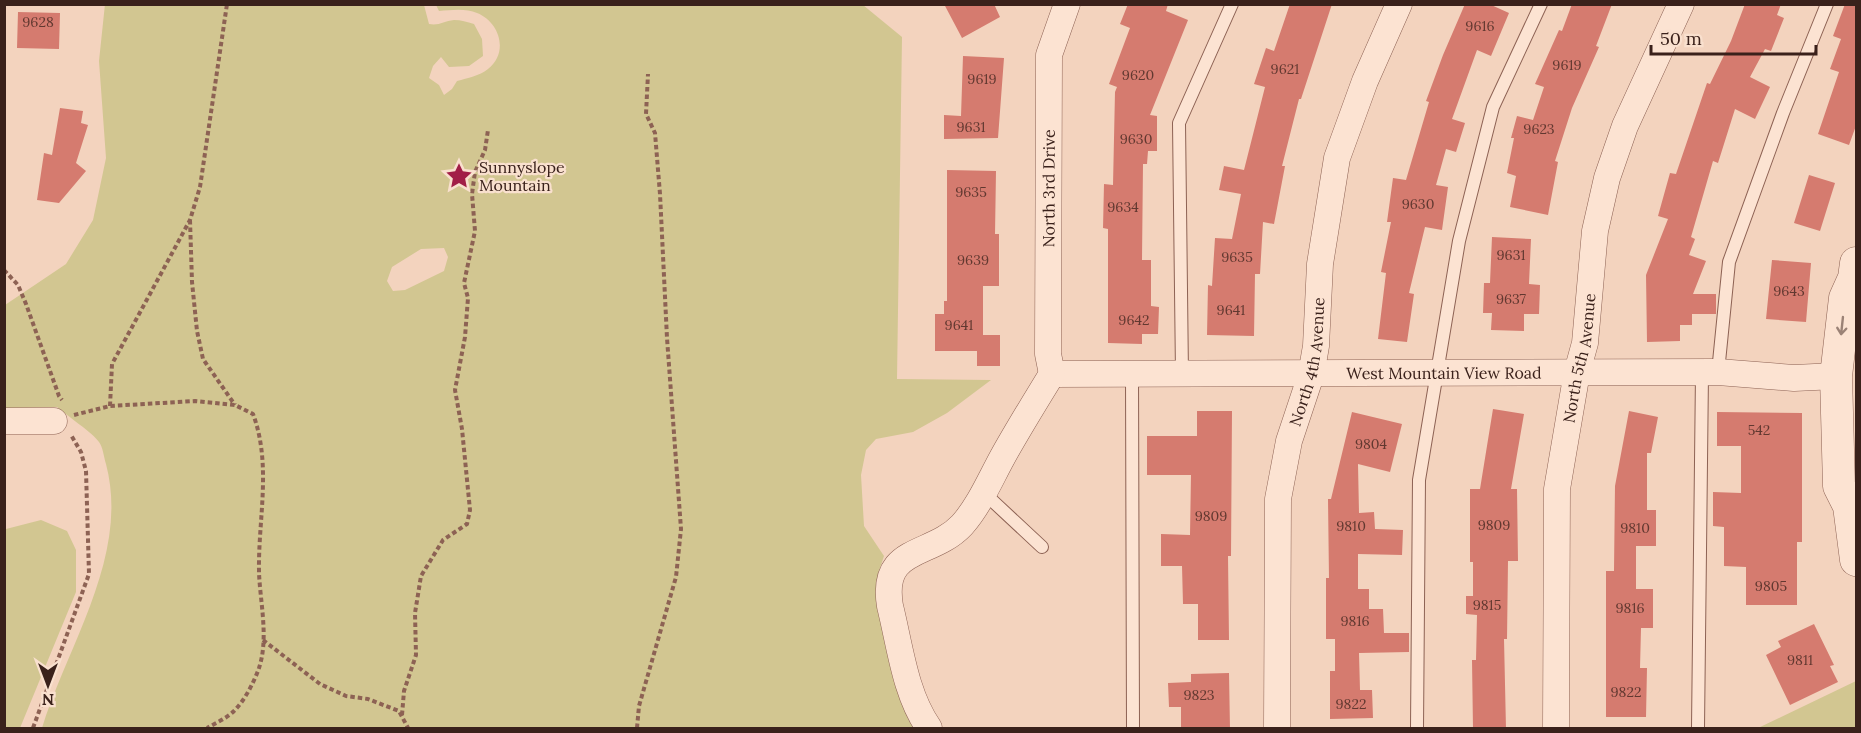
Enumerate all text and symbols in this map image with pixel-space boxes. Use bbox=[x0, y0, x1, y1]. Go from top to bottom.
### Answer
house number: 9628 bbox=[22, 13, 54, 31]
house number: 9616 bbox=[1465, 17, 1495, 35]
scale bar bbox=[1651, 18, 1816, 56]
text: 50 m bbox=[1660, 27, 1702, 50]
house number: 9619 bbox=[1552, 56, 1582, 74]
house number: 9621 bbox=[1271, 60, 1299, 78]
house number: 9620 bbox=[1122, 66, 1154, 84]
house number: 9619 bbox=[967, 70, 997, 88]
house number: 9631 bbox=[956, 118, 986, 136]
house number: 9623 bbox=[1523, 120, 1555, 138]
street label: North 3rd Drive bbox=[1038, 129, 1059, 247]
house number: 9630 bbox=[1120, 130, 1152, 148]
place label: Sunnyslope Mountain bbox=[479, 157, 565, 195]
place icon: Sunnyslope Mountain bbox=[444, 161, 474, 191]
house number: 9635 bbox=[955, 183, 987, 201]
house number: 9630 bbox=[1402, 195, 1434, 213]
house number: 9634 bbox=[1107, 198, 1139, 216]
house number: 9631 bbox=[1496, 246, 1526, 264]
house number: 9635 bbox=[1221, 248, 1253, 266]
house number: 9639 bbox=[957, 251, 989, 269]
house number: 9643 bbox=[1773, 282, 1805, 300]
house number: 9637 bbox=[1496, 290, 1527, 308]
street label: North 5th Avenue bbox=[1558, 292, 1599, 424]
street label: North 4th Avenue bbox=[1285, 297, 1328, 429]
house number: 9641 bbox=[1217, 301, 1245, 319]
house number: 9642 bbox=[1118, 311, 1150, 329]
house number: 9641 bbox=[945, 316, 973, 334]
one-way arrow bbox=[1836, 316, 1847, 335]
street label: West Mountain View Road bbox=[1346, 363, 1542, 383]
house number: 542 bbox=[1748, 421, 1770, 439]
house number: 9804 bbox=[1355, 435, 1388, 453]
house number: 9809 bbox=[1195, 507, 1227, 525]
house number: 9809 bbox=[1478, 516, 1510, 534]
house number: 9810 bbox=[1336, 517, 1366, 535]
house number: 9810 bbox=[1620, 519, 1650, 537]
house number: 9805 bbox=[1755, 577, 1787, 595]
house number: 9815 bbox=[1473, 596, 1501, 614]
house number: 9816 bbox=[1615, 599, 1645, 617]
house number: 9816 bbox=[1340, 612, 1370, 630]
house number: 9811 bbox=[1787, 651, 1813, 669]
north arrow bbox=[18, 655, 78, 715]
house number: 9822 bbox=[1611, 683, 1642, 701]
house number: 9823 bbox=[1183, 686, 1215, 704]
text: N bbox=[42, 690, 54, 710]
house number: 9822 bbox=[1336, 695, 1367, 713]

